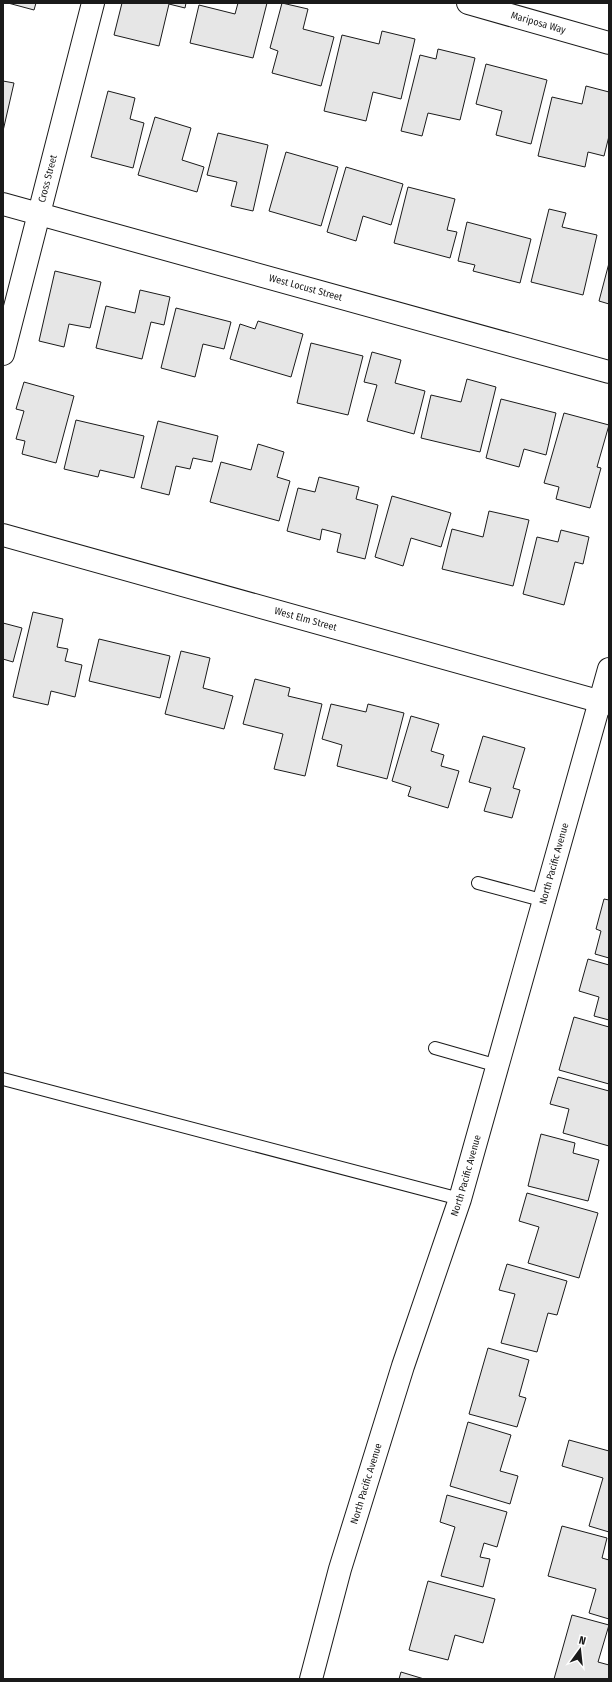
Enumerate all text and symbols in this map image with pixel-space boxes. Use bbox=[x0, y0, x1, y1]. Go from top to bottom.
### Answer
street label: Mariposa Way bbox=[509, 9, 568, 37]
street label: Cross Street bbox=[36, 153, 60, 204]
street label: West Locust Street bbox=[267, 272, 344, 304]
street label: West Elm Street bbox=[273, 605, 339, 634]
street label: North Pacific Avenue bbox=[537, 822, 571, 906]
street label: North Pacific Avenue bbox=[449, 1133, 484, 1218]
street label: North Pacific Avenue bbox=[348, 1442, 385, 1526]
north arrow bbox=[560, 1630, 600, 1670]
text: N bbox=[578, 1634, 587, 1648]

